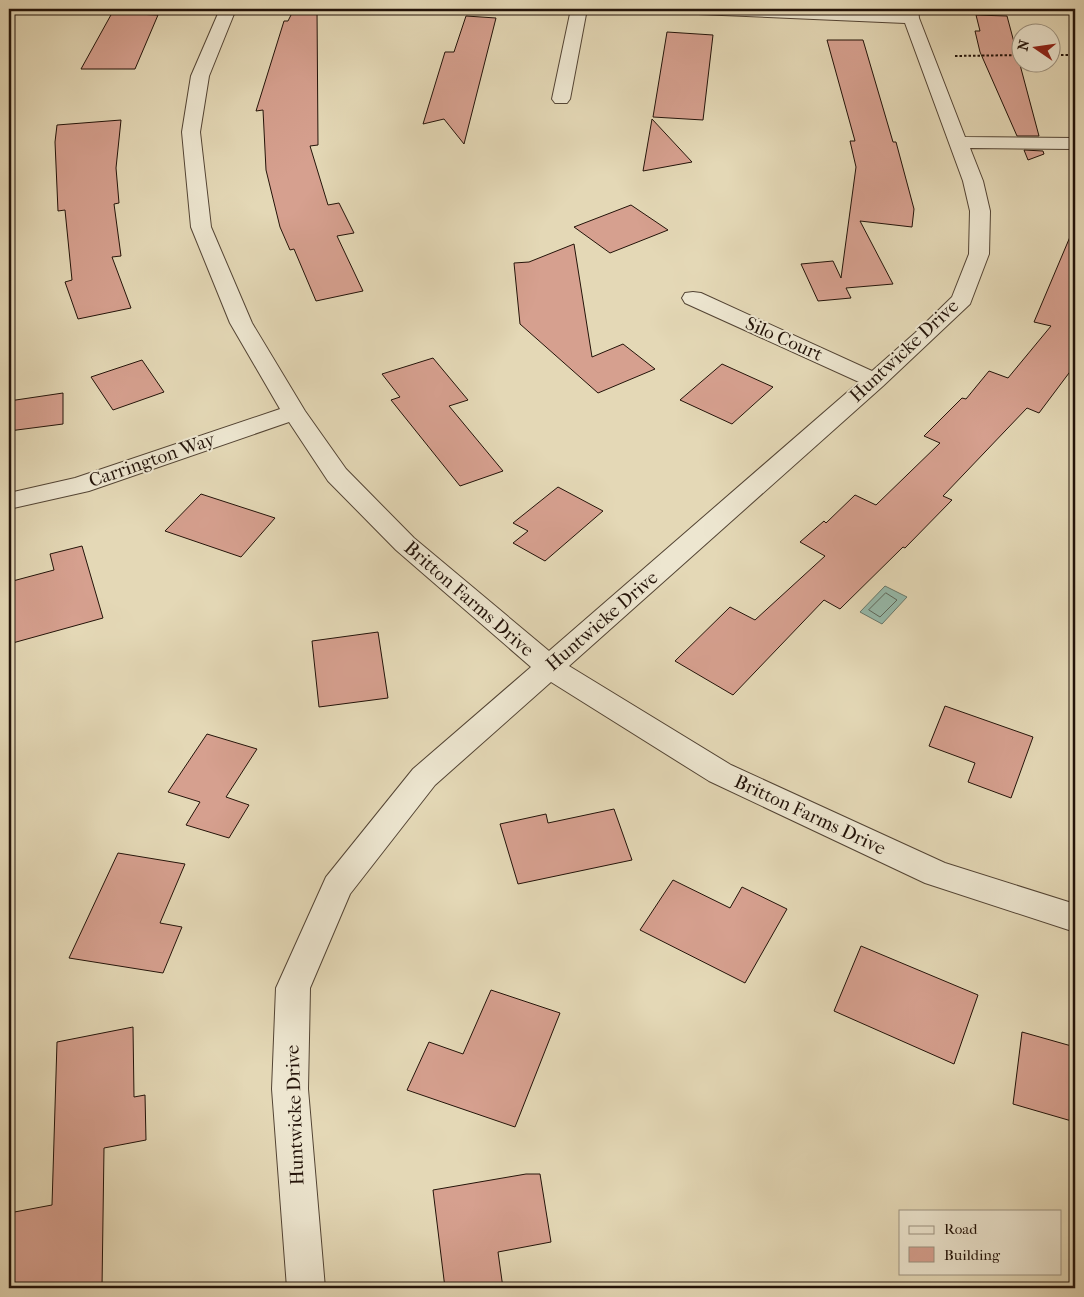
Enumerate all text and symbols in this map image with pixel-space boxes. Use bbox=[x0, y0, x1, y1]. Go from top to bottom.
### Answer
north arrow bbox=[1012, 22, 1062, 72]
text: N bbox=[1014, 38, 1033, 52]
street label: Huntwicke Drive bbox=[845, 295, 963, 407]
street label: Silo Court bbox=[742, 312, 826, 366]
street label: Carrington Way bbox=[86, 428, 219, 492]
street label: Britton Farms Drive bbox=[400, 537, 538, 661]
street label: Huntwicke Drive bbox=[542, 567, 662, 675]
street label: Britton Farms Drive bbox=[731, 770, 889, 860]
street label: Huntwicke Drive bbox=[282, 1044, 308, 1186]
legend bbox=[899, 1210, 1062, 1274]
text: Road bbox=[944, 1220, 978, 1238]
text: Building bbox=[944, 1246, 1001, 1264]

